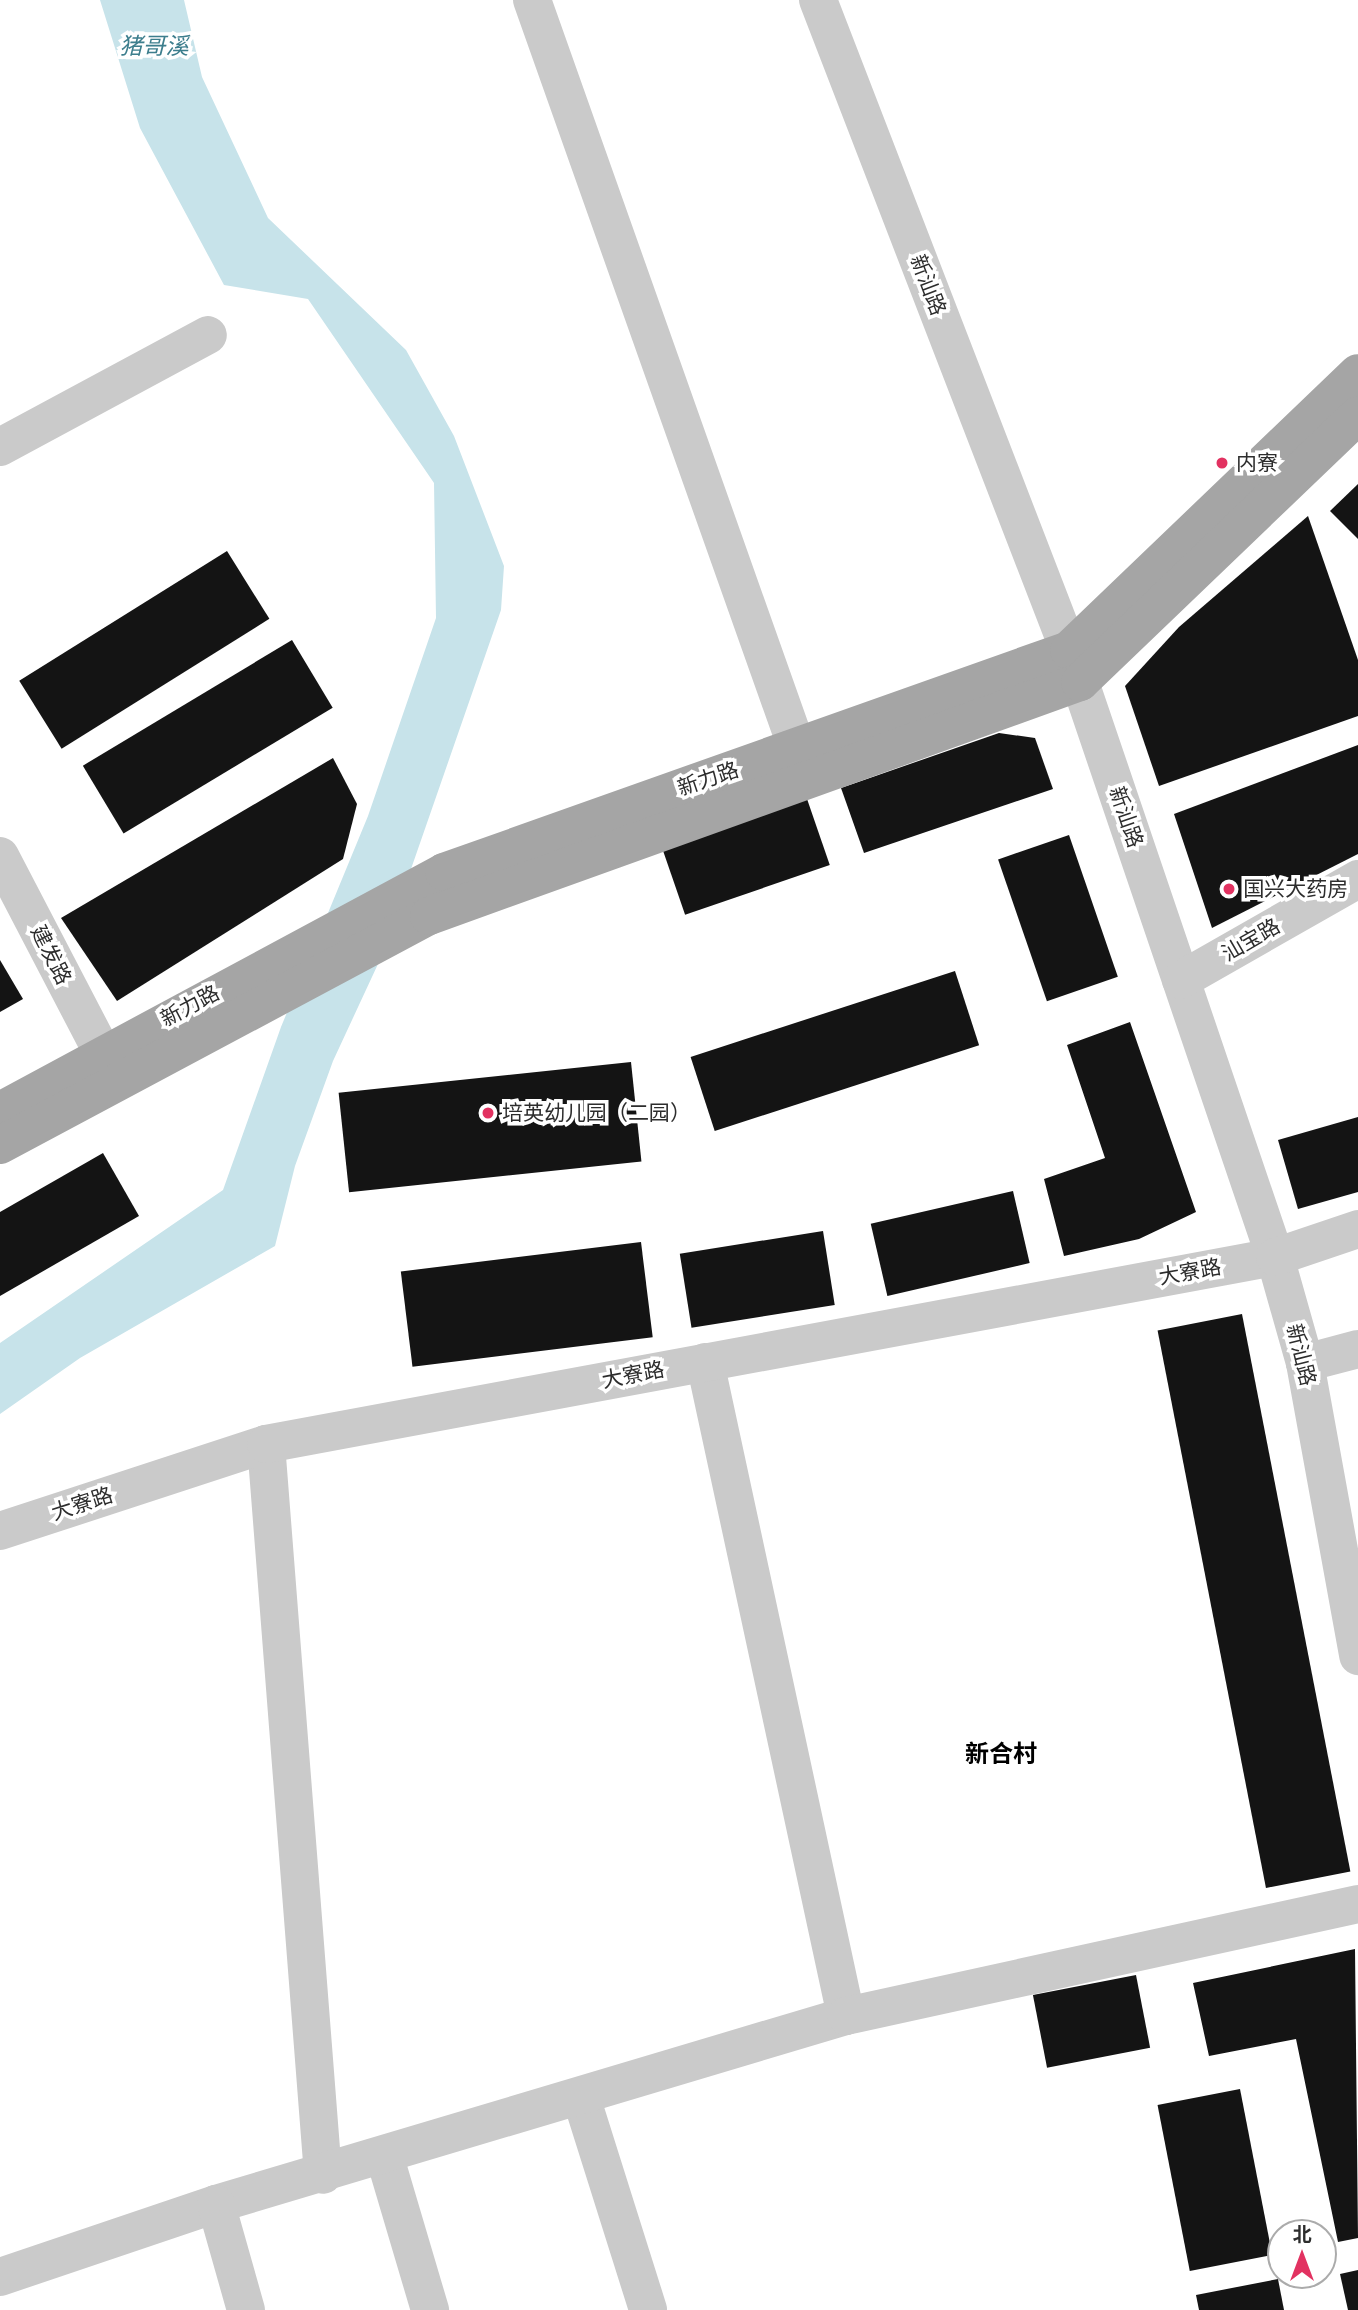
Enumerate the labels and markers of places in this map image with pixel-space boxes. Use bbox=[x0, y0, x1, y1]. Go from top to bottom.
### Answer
place label: 内寮 bbox=[1236, 450, 1278, 476]
marker: 内寮 bbox=[1214, 455, 1230, 471]
place label: 国兴大药房 bbox=[1243, 876, 1348, 902]
marker: 国兴大药房 bbox=[1221, 881, 1237, 897]
place label: 培英幼儿园（二园） bbox=[502, 1100, 691, 1126]
marker: 培英幼儿园（二园） bbox=[480, 1105, 496, 1121]

